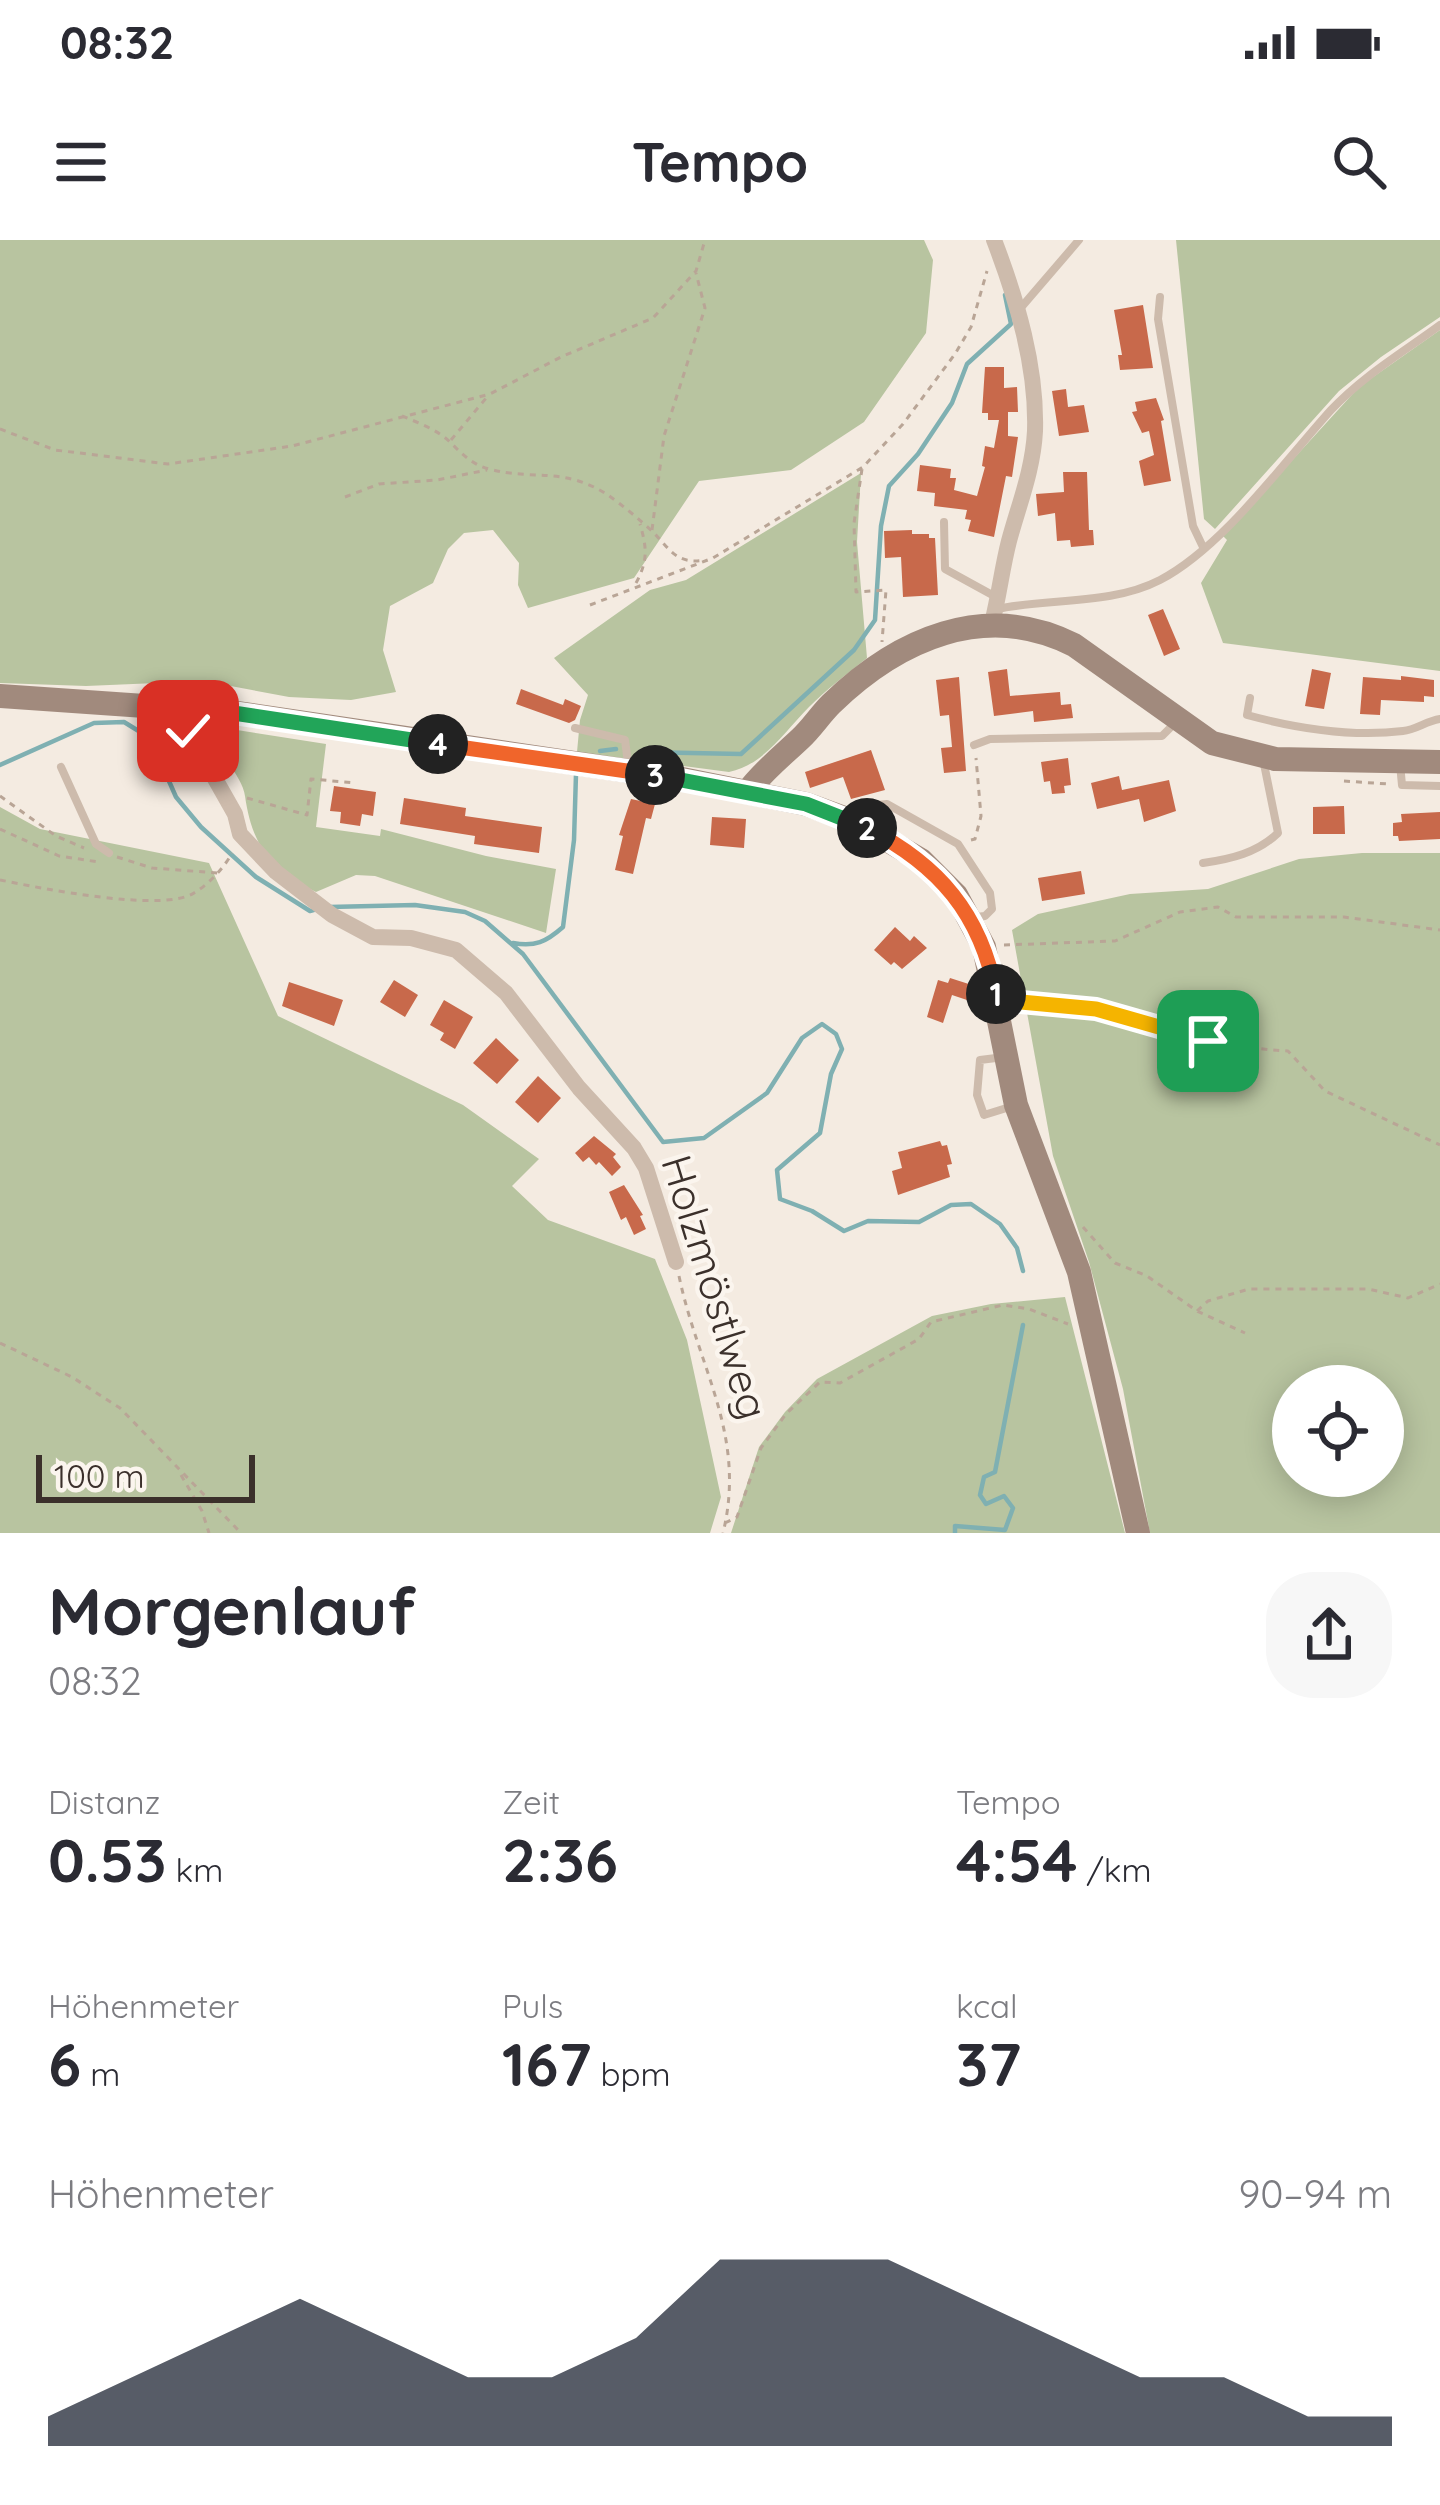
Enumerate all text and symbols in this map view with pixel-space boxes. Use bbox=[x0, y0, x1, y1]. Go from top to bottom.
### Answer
text: 08:32 bbox=[60, 14, 174, 70]
text: Tempo bbox=[632, 128, 808, 196]
icon: menu bbox=[48, 129, 114, 195]
icon: search bbox=[1326, 129, 1392, 195]
pin bbox=[137, 680, 239, 782]
icon: check bbox=[155, 698, 221, 764]
pin: 4 bbox=[408, 714, 468, 774]
text: 4 bbox=[428, 723, 448, 764]
pin: 3 bbox=[625, 745, 685, 805]
text: 3 bbox=[646, 754, 664, 795]
pin: 2 bbox=[837, 798, 897, 858]
text: 2 bbox=[858, 807, 876, 848]
pin: 1 bbox=[966, 964, 1026, 1024]
text: 1 bbox=[990, 973, 1002, 1014]
pin bbox=[1157, 990, 1259, 1092]
icon: arrive bbox=[1175, 1008, 1241, 1074]
street label: Holzmöstlweg bbox=[650, 1148, 781, 1425]
map controls bbox=[1272, 1365, 1404, 1497]
button: locate bbox=[1272, 1365, 1404, 1497]
scale bar bbox=[36, 1449, 255, 1502]
text: 100 m bbox=[54, 1455, 145, 1496]
text: Morgenlauf bbox=[48, 1569, 416, 1652]
button: share bbox=[1266, 1572, 1392, 1698]
text: 08:32 bbox=[48, 1656, 142, 1705]
text: Distanz bbox=[48, 1781, 160, 1822]
text: Zeit bbox=[502, 1781, 560, 1822]
text: Tempo bbox=[956, 1781, 1061, 1822]
text: 0.53 bbox=[48, 1822, 167, 1897]
text: 2:36 bbox=[502, 1822, 618, 1897]
text: 4:54 bbox=[956, 1822, 1078, 1897]
text: km bbox=[167, 1849, 223, 1890]
text: /km bbox=[1078, 1849, 1152, 1890]
text: Höhenmeter bbox=[48, 1985, 239, 2026]
text: Puls bbox=[502, 1985, 563, 2026]
text: kcal bbox=[956, 1985, 1018, 2026]
text: 6 bbox=[48, 2026, 81, 2101]
text: 167 bbox=[502, 2026, 591, 2101]
text: 37 bbox=[956, 2026, 1021, 2101]
text: m bbox=[81, 2053, 120, 2094]
text: bpm bbox=[591, 2053, 671, 2094]
text: Höhenmeter bbox=[48, 2169, 274, 2218]
text: 90–94 m bbox=[1239, 2169, 1392, 2218]

